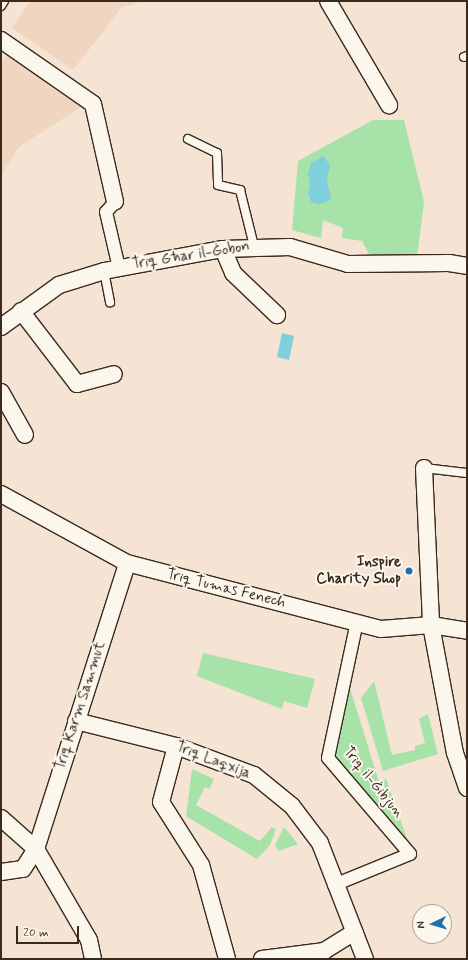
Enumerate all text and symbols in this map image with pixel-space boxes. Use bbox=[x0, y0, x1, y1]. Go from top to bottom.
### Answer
street label: Triq Għar il-Ġobon bbox=[131, 238, 251, 274]
place label: Inspire Charity Shop bbox=[316, 553, 401, 588]
street label: Triq Tumas Fenech bbox=[166, 566, 286, 612]
marker: Inspire Charity Shop bbox=[404, 566, 414, 576]
street label: Triq Karm Sammut bbox=[52, 639, 110, 773]
street label: Triq Laqxija bbox=[172, 738, 254, 784]
street label: Triq il-Ġibjun bbox=[339, 743, 407, 823]
north arrow bbox=[412, 904, 452, 944]
scale bar bbox=[18, 918, 81, 944]
text: N bbox=[414, 921, 428, 929]
text: 20 m bbox=[23, 925, 49, 941]

